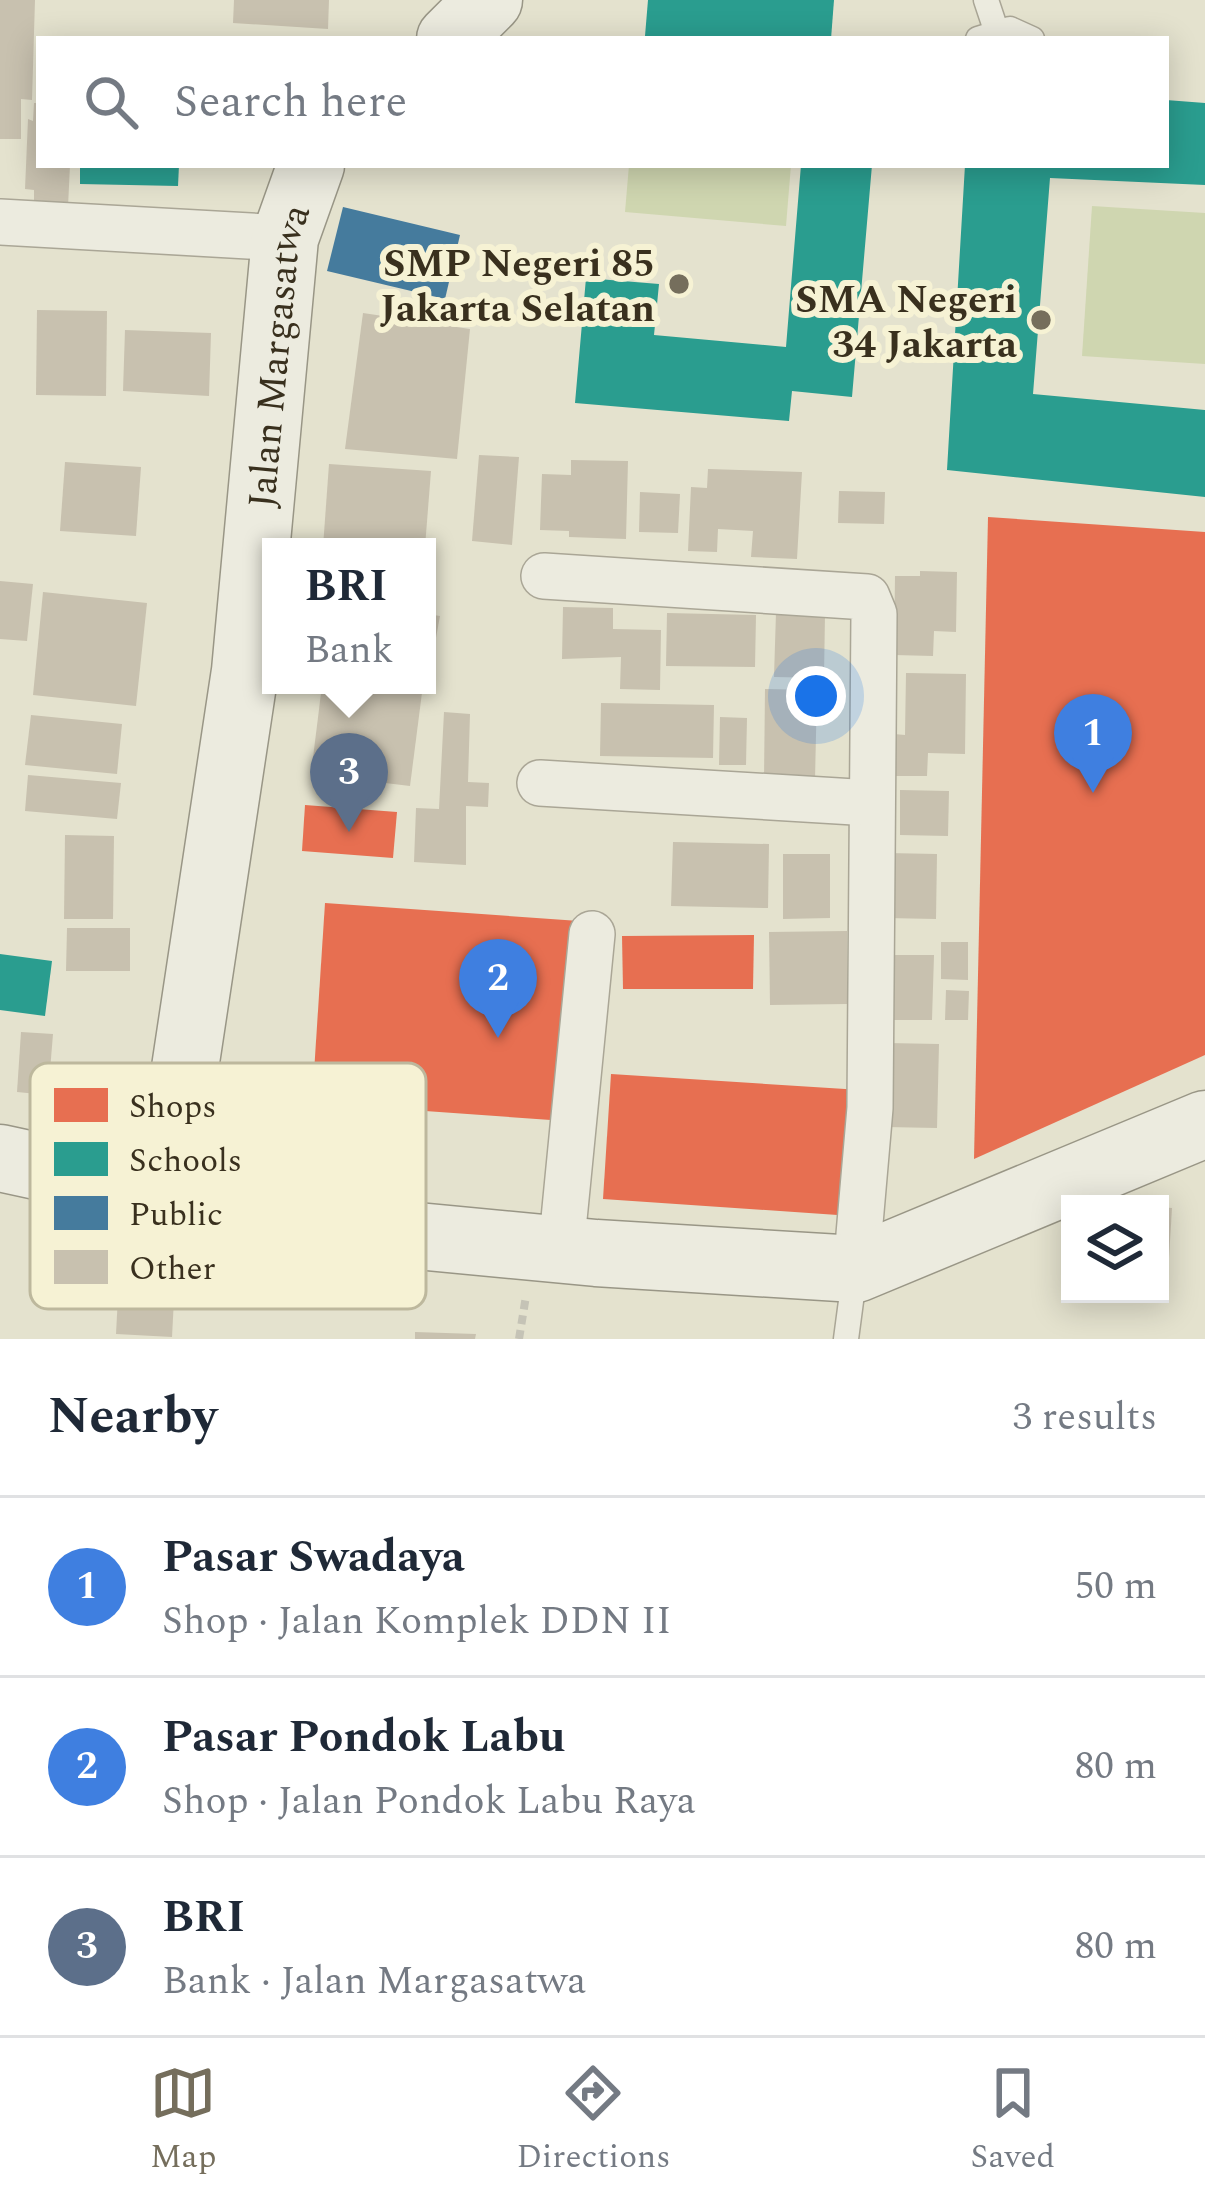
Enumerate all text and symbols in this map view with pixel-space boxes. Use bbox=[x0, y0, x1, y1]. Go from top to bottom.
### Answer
search box bbox=[36, 36, 1169, 168]
text: Search here bbox=[174, 68, 407, 137]
icon: search bbox=[78, 69, 144, 135]
street label: Jalan Margasatwa bbox=[233, 196, 327, 511]
place label: SMP Negeri 85 Jakarta Selatan bbox=[380, 235, 655, 339]
marker: SMP Negeri 85 Jakarta Selatan bbox=[666, 271, 692, 297]
place label: SMA Negeri 34 Jakarta bbox=[795, 271, 1017, 375]
marker: SMA Negeri 34 Jakarta bbox=[1028, 307, 1054, 333]
popup bbox=[262, 538, 436, 694]
text: BRI bbox=[304, 552, 387, 621]
text: Bank bbox=[304, 621, 394, 680]
your location bbox=[786, 666, 846, 726]
pin: 1 bbox=[1054, 694, 1132, 793]
pin: 3 bbox=[310, 733, 388, 832]
pin: 2 bbox=[459, 939, 537, 1038]
legend bbox=[30, 1063, 426, 1309]
text: Shops bbox=[129, 1082, 217, 1132]
text: Schools bbox=[129, 1136, 242, 1186]
text: Public bbox=[129, 1190, 223, 1240]
map controls bbox=[1061, 1195, 1169, 1303]
button: layers bbox=[1061, 1195, 1169, 1303]
text: Other bbox=[129, 1244, 216, 1294]
text: Nearby bbox=[48, 1378, 217, 1456]
text: 3 results bbox=[1013, 1388, 1157, 1447]
text: Pasar Swadaya bbox=[162, 1523, 465, 1592]
text: 1 bbox=[76, 1557, 98, 1616]
text: 50 m bbox=[1075, 1557, 1157, 1616]
text: Shop · Jalan Komplek DDN II bbox=[162, 1592, 671, 1651]
text: Pasar Pondok Labu bbox=[162, 1703, 565, 1772]
text: 2 bbox=[76, 1737, 98, 1796]
text: 80 m bbox=[1075, 1737, 1157, 1796]
text: Shop · Jalan Pondok Labu Raya bbox=[162, 1772, 696, 1831]
text: BRI bbox=[162, 1883, 245, 1952]
text: 3 bbox=[76, 1917, 98, 1976]
text: 80 m bbox=[1075, 1917, 1157, 1976]
text: Bank · Jalan Margasatwa bbox=[162, 1952, 586, 2011]
tab: Map bbox=[150, 2060, 216, 2182]
tab: Directions bbox=[516, 2060, 670, 2182]
tab: Saved bbox=[970, 2060, 1055, 2182]

